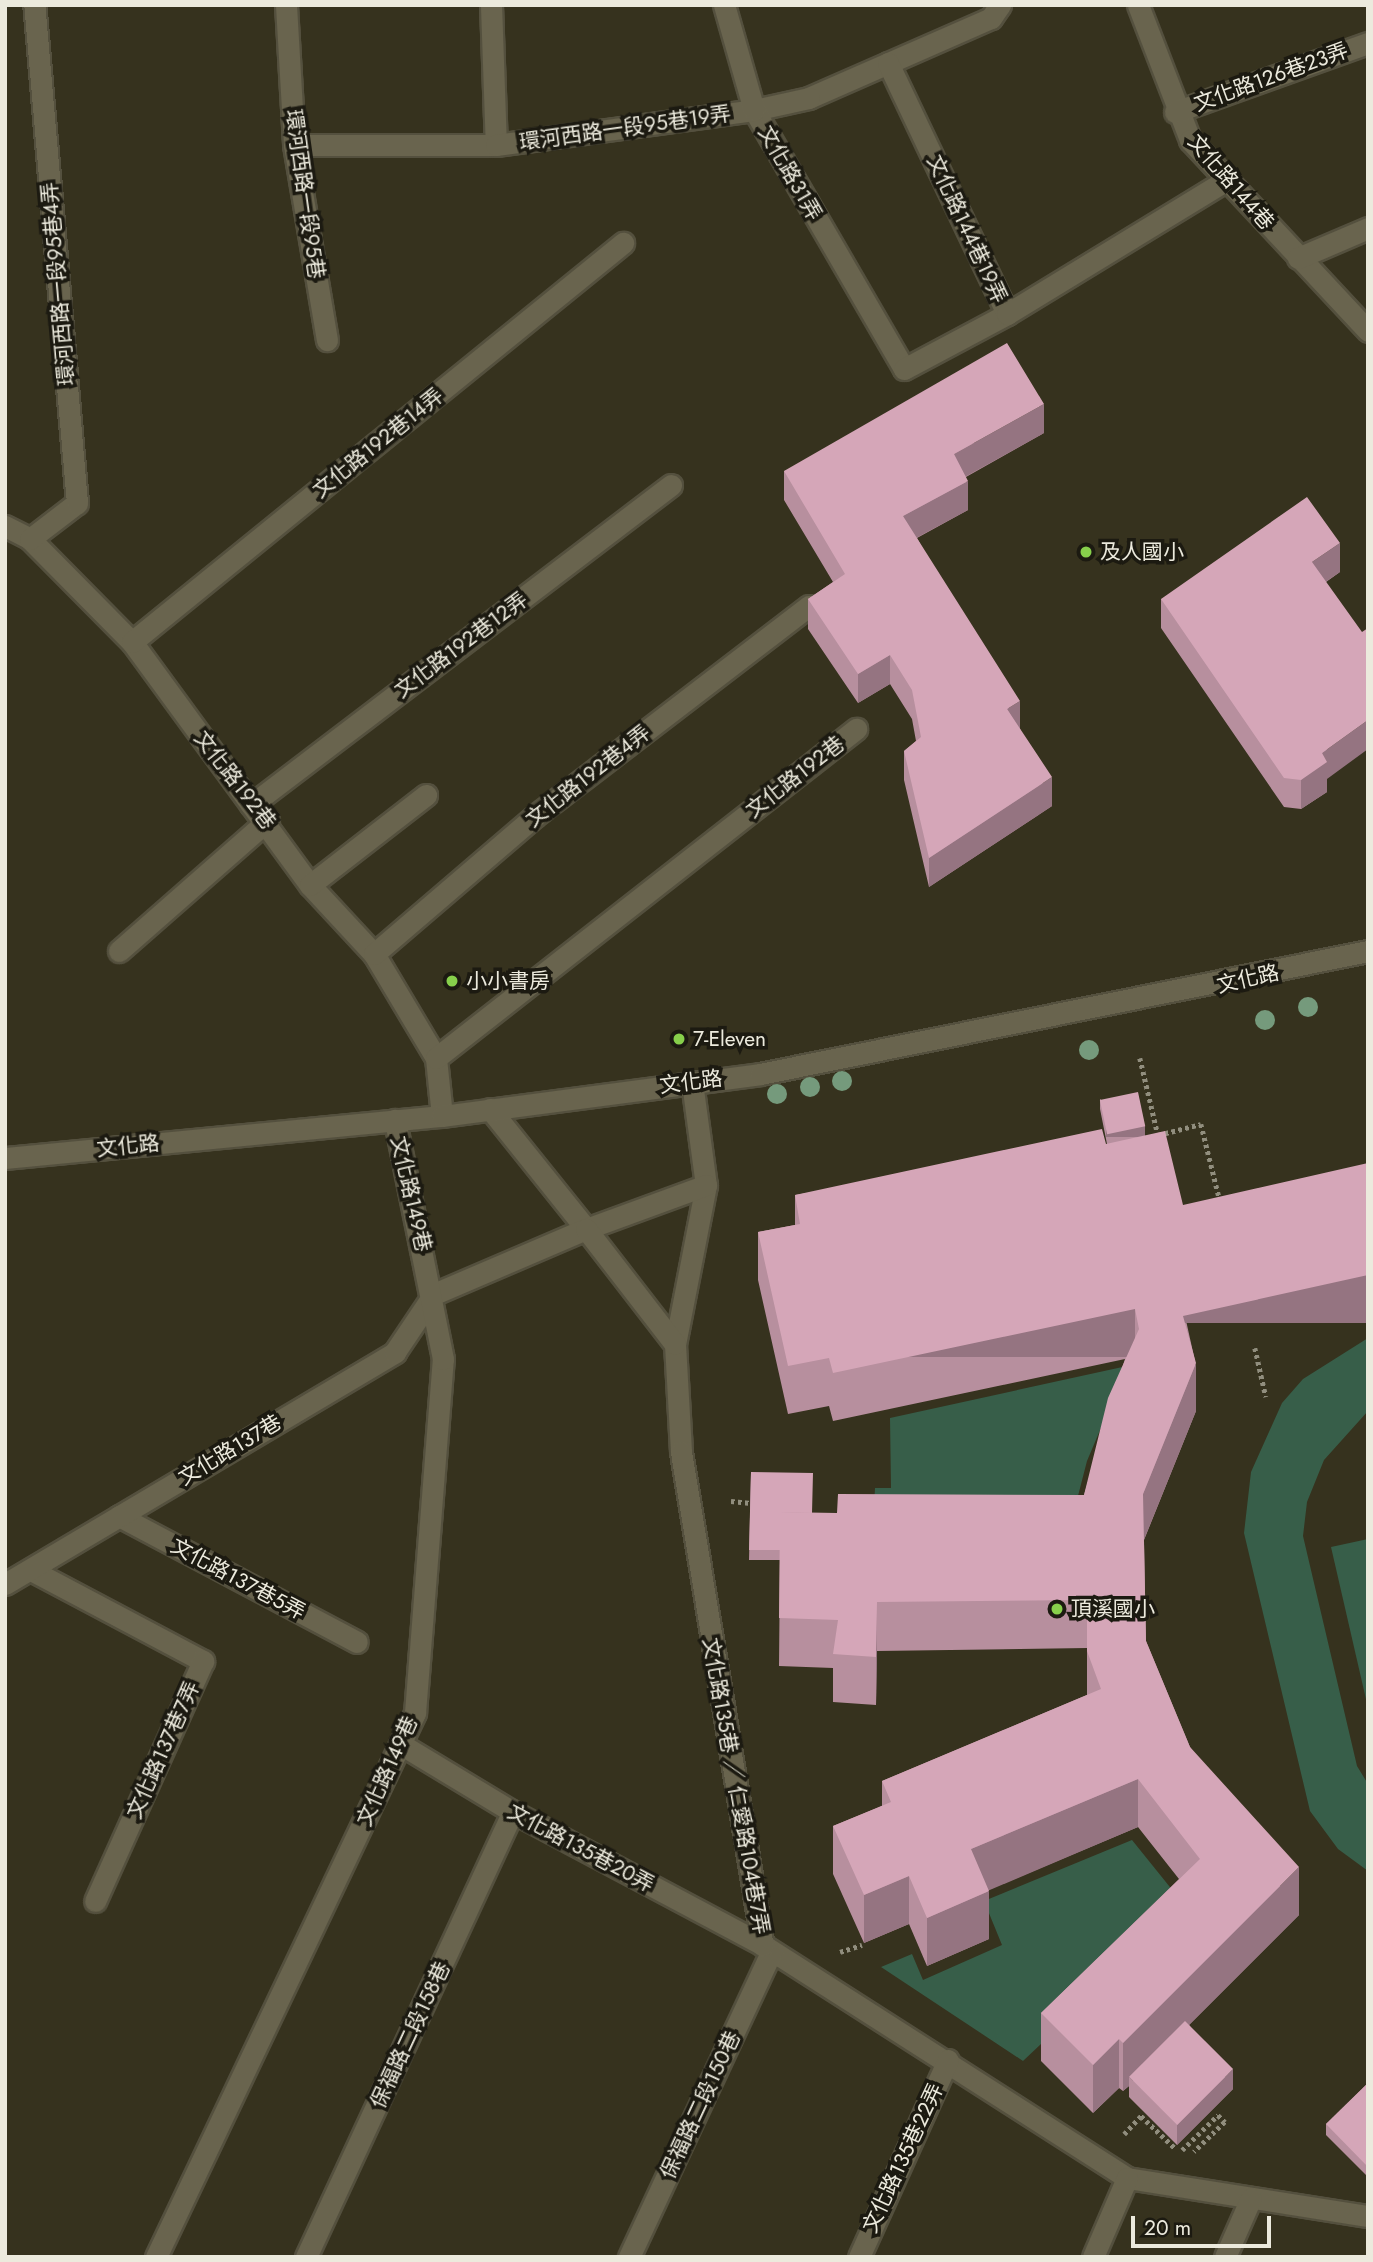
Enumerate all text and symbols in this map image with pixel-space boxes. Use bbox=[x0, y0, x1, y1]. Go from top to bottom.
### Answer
street label: 文化路126巷23弄 bbox=[1191, 37, 1351, 117]
street label: 環河西路一段95巷19弄 bbox=[518, 101, 732, 155]
street label: 環河西路一段95巷 bbox=[281, 108, 329, 280]
street label: 文化路31弄 bbox=[753, 121, 827, 225]
street label: 文化路144巷 bbox=[1183, 129, 1279, 235]
street label: 文化路144巷19弄 bbox=[922, 151, 1012, 307]
street label: 環河西路一段95巷4弄 bbox=[37, 181, 79, 387]
street label: 文化路192巷14弄 bbox=[308, 383, 448, 503]
place label: 及人國小 bbox=[1100, 539, 1184, 565]
marker: 及人國小 bbox=[1078, 544, 1094, 560]
street label: 文化路192巷12弄 bbox=[390, 587, 532, 703]
street label: 文化路192巷4弄 bbox=[521, 720, 655, 832]
street label: 文化路192巷 bbox=[189, 726, 281, 834]
street label: 文化路192巷 bbox=[741, 731, 849, 823]
street label: 文化路 bbox=[1214, 960, 1282, 998]
place label: 小小書房 bbox=[466, 968, 550, 994]
marker: 小小書房 bbox=[444, 973, 460, 989]
place label: 7-Eleven bbox=[693, 1026, 766, 1052]
marker: 7-Eleven bbox=[671, 1031, 687, 1047]
street label: 文化路 bbox=[658, 1066, 724, 1098]
street label: 文化路 bbox=[95, 1130, 161, 1162]
street label: 文化路149巷 bbox=[385, 1134, 437, 1254]
street label: 文化路137巷 bbox=[174, 1409, 286, 1491]
street label: 文化路137巷5弄 bbox=[167, 1533, 309, 1625]
place label: 頂溪國小 bbox=[1071, 1596, 1155, 1622]
marker: 頂溪國小 bbox=[1049, 1601, 1065, 1617]
street label: 文化路135巷 ／ 仁愛路104巷7弄 bbox=[697, 1636, 775, 1936]
street label: 文化路137巷7弄 bbox=[121, 1677, 205, 1823]
street label: 文化路149巷 bbox=[352, 1712, 422, 1830]
street label: 文化路135巷20弄 bbox=[503, 1799, 659, 1897]
street label: 保福路二段158巷 bbox=[365, 1958, 455, 2112]
street label: 保福路二段150巷 bbox=[655, 2027, 745, 2183]
street label: 文化路135巷22弄 bbox=[857, 2079, 949, 2237]
scale bar bbox=[1135, 2202, 1275, 2246]
text: 20 m bbox=[1144, 2213, 1191, 2243]

